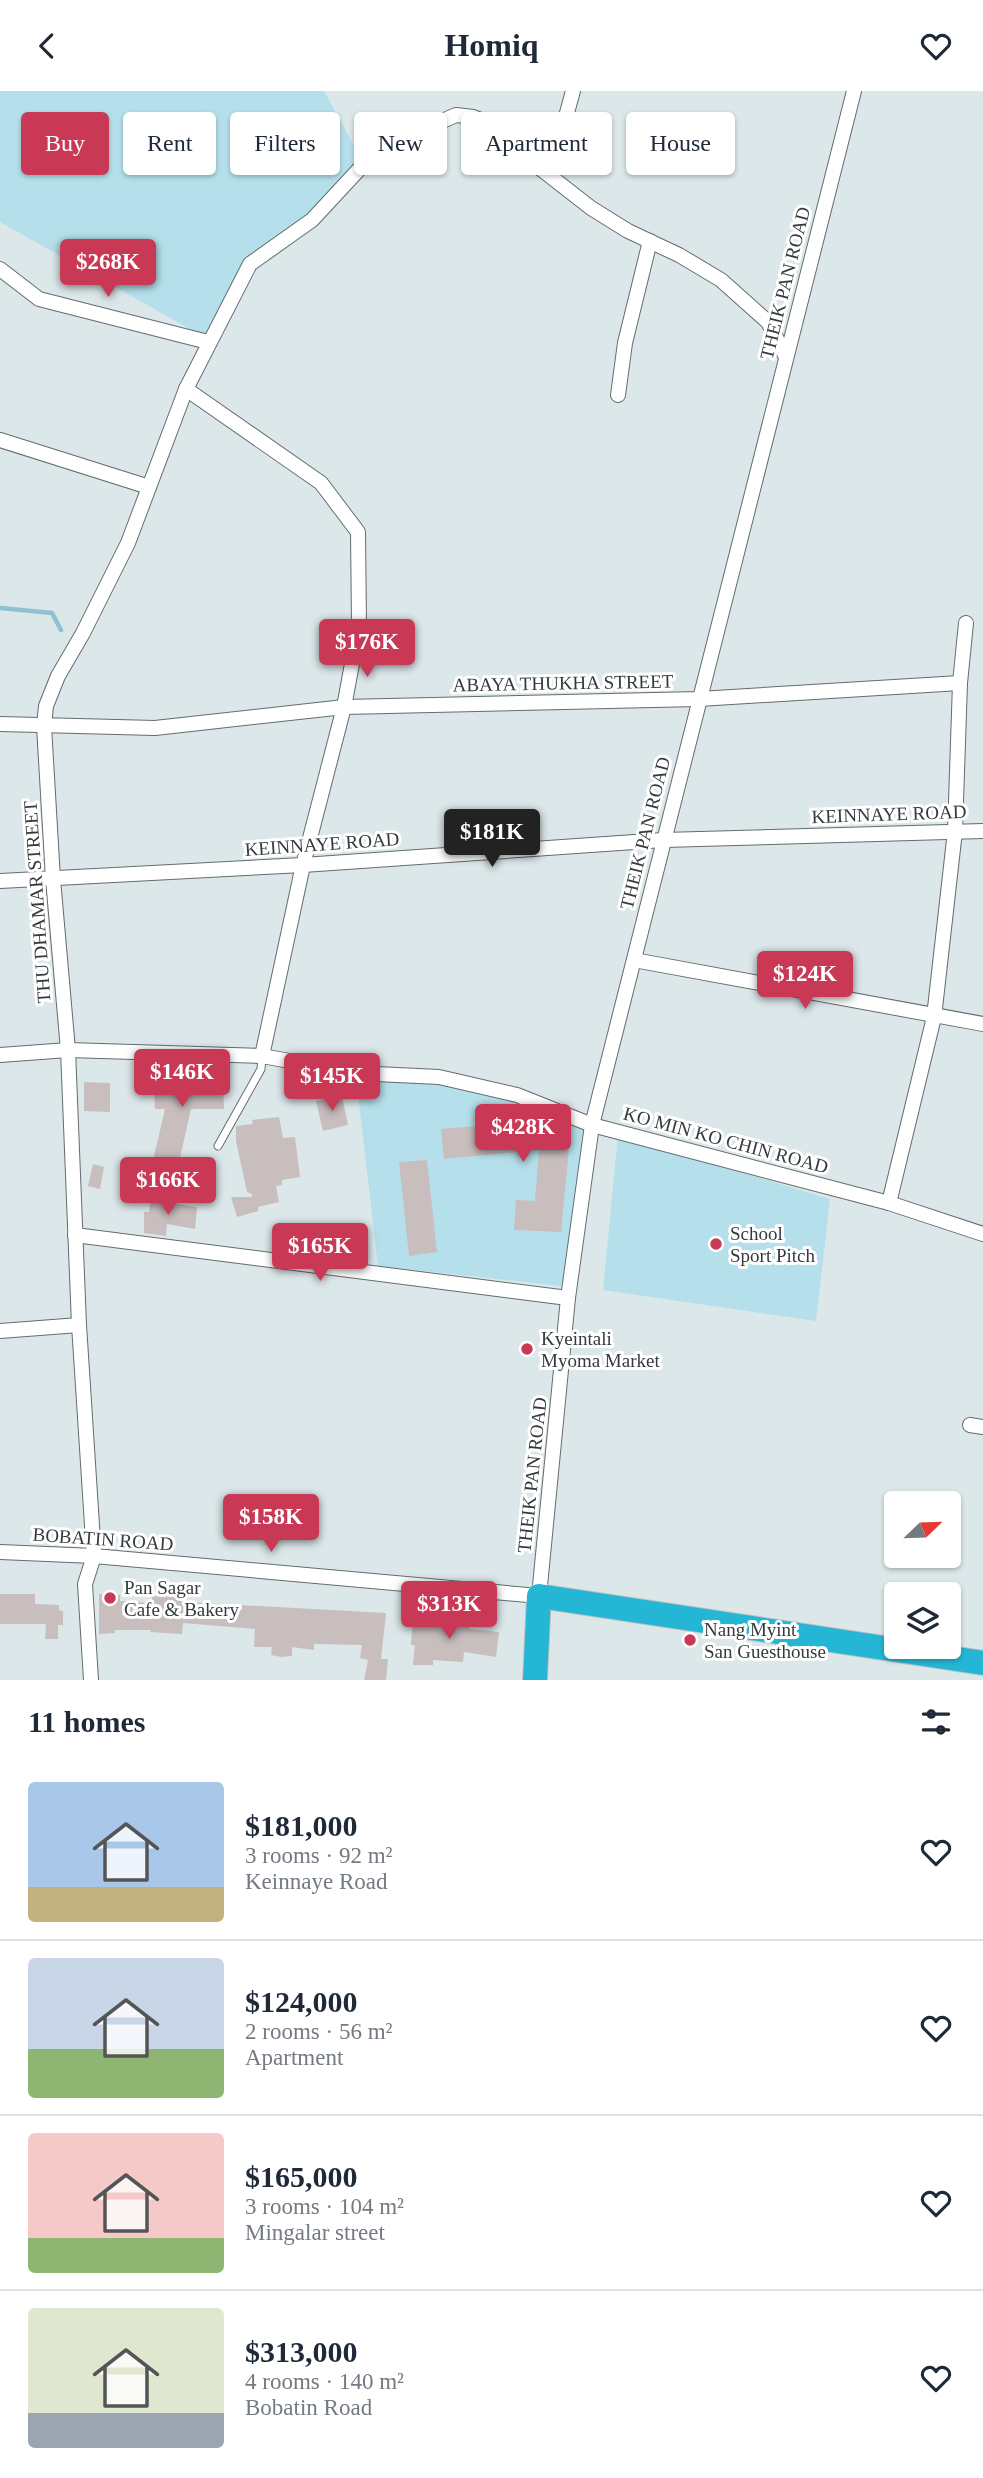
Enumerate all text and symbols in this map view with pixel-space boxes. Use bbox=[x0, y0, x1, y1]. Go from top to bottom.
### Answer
icon: back bbox=[28, 27, 66, 65]
text: Homiq bbox=[444, 27, 539, 63]
icon: heart bbox=[917, 27, 955, 65]
chip: Buy bbox=[21, 112, 109, 175]
chip: Rent bbox=[123, 112, 216, 175]
chip: Filters bbox=[230, 112, 340, 175]
chip: New bbox=[354, 112, 447, 175]
chip: Apartment bbox=[461, 112, 612, 175]
chip: House bbox=[626, 112, 735, 175]
street label: THEIK PAN ROAD bbox=[756, 204, 814, 362]
pin: $268K bbox=[59, 239, 157, 299]
text: $268K bbox=[76, 249, 140, 274]
pin: $176K bbox=[318, 619, 416, 679]
text: $176K bbox=[335, 629, 399, 654]
street label: ABAYA THUKHA STREET bbox=[453, 671, 674, 695]
street label: THEIK PAN ROAD bbox=[616, 754, 674, 912]
street label: THU DHAMAR STREET bbox=[19, 800, 55, 1004]
street label: KEINNAYE ROAD bbox=[811, 801, 967, 827]
pin: $181K bbox=[443, 809, 541, 869]
text: $181K bbox=[460, 819, 524, 844]
street label: KEINNAYE ROAD bbox=[244, 828, 400, 860]
pin: $124K bbox=[756, 951, 854, 1011]
text: $124K bbox=[773, 961, 837, 986]
pin: $146K bbox=[133, 1049, 231, 1109]
pin: $145K bbox=[283, 1053, 381, 1113]
text: $146K bbox=[150, 1059, 214, 1084]
text: $145K bbox=[300, 1063, 364, 1088]
street label: KO MIN KO CHIN ROAD bbox=[621, 1103, 831, 1177]
pin: $428K bbox=[474, 1105, 572, 1164]
text: $428K bbox=[491, 1114, 555, 1139]
pin: $166K bbox=[119, 1157, 217, 1217]
text: $166K bbox=[136, 1167, 200, 1192]
pin: $165K bbox=[271, 1223, 369, 1283]
place label: School Sport Pitch bbox=[730, 1223, 815, 1266]
text: $165K bbox=[288, 1233, 352, 1258]
marker: School Sport Pitch bbox=[708, 1236, 724, 1252]
place label: Kyeintali Myoma Market bbox=[541, 1328, 660, 1371]
marker: Kyeintali Myoma Market bbox=[519, 1341, 535, 1357]
street label: THEIK PAN ROAD bbox=[513, 1396, 551, 1554]
north arrow bbox=[884, 1491, 961, 1568]
map controls bbox=[884, 1491, 961, 1659]
pin: $158K bbox=[222, 1495, 320, 1554]
text: $158K bbox=[239, 1504, 303, 1529]
street label: BOBATIN ROAD bbox=[32, 1524, 174, 1554]
place label: Pan Sagar Cafe & Bakery bbox=[124, 1577, 240, 1620]
pin: $313K bbox=[400, 1581, 498, 1641]
button: layers bbox=[884, 1582, 961, 1659]
marker: Pan Sagar Cafe & Bakery bbox=[102, 1590, 118, 1606]
text: $313K bbox=[417, 1591, 481, 1616]
place label: Nang Myint San Guesthouse bbox=[704, 1619, 826, 1662]
marker: Nang Myint San Guesthouse bbox=[682, 1632, 698, 1648]
icon: filters bbox=[917, 1703, 955, 1741]
text: 11 homes bbox=[28, 1705, 146, 1738]
text: $181,000 bbox=[245, 1809, 358, 1842]
icon: home bbox=[84, 1810, 168, 1894]
icon: heart bbox=[917, 1833, 955, 1871]
text: 3 rooms · 92 m² bbox=[245, 1843, 392, 1868]
text: Keinnaye Road bbox=[245, 1869, 387, 1894]
text: $124,000 bbox=[245, 1985, 358, 2018]
icon: home bbox=[84, 1986, 168, 2070]
icon: heart bbox=[917, 2009, 955, 2047]
text: 2 rooms · 56 m² bbox=[245, 2019, 392, 2044]
text: Apartment bbox=[245, 2045, 343, 2070]
text: $165,000 bbox=[245, 2160, 358, 2193]
icon: home bbox=[84, 2161, 168, 2245]
icon: heart bbox=[917, 2184, 955, 2222]
text: 3 rooms · 104 m² bbox=[245, 2194, 404, 2219]
text: Mingalar street bbox=[245, 2220, 385, 2245]
text: $313,000 bbox=[245, 2335, 358, 2368]
icon: home bbox=[84, 2336, 168, 2420]
icon: heart bbox=[917, 2359, 955, 2397]
text: 4 rooms · 140 m² bbox=[245, 2369, 404, 2394]
text: Bobatin Road bbox=[245, 2395, 372, 2420]

